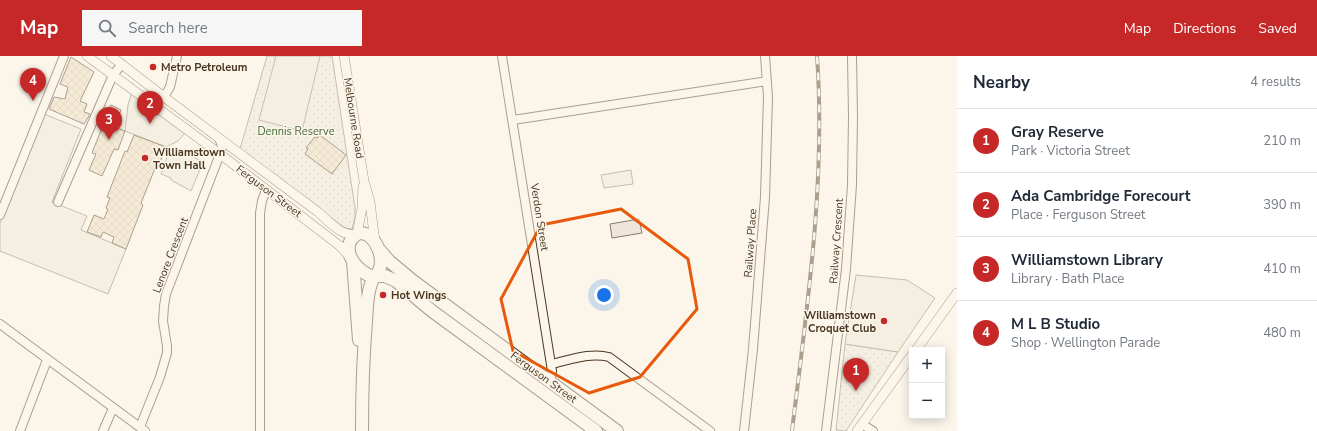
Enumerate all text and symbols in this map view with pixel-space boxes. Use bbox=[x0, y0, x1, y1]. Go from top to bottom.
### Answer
search box bbox=[82, 10, 362, 46]
text: Map bbox=[20, 15, 58, 41]
icon: search bbox=[96, 17, 118, 39]
text: Search here bbox=[128, 18, 208, 38]
text: Map bbox=[1124, 19, 1151, 38]
text: Directions bbox=[1173, 19, 1236, 38]
text: Saved bbox=[1258, 19, 1297, 38]
place label: Metro Petroleum bbox=[161, 60, 247, 75]
marker: Metro Petroleum bbox=[148, 62, 158, 72]
pin: 4 bbox=[20, 68, 46, 101]
text: Nearby bbox=[973, 71, 1030, 94]
text: 4 results bbox=[1250, 73, 1301, 91]
street label: Melbourne Road bbox=[340, 77, 367, 160]
pin: 2 bbox=[137, 91, 163, 124]
pin: 3 bbox=[96, 107, 122, 140]
text: Gray Reserve bbox=[1011, 122, 1104, 142]
park label: Dennis Reserve bbox=[257, 124, 335, 139]
text: 1 bbox=[982, 132, 990, 150]
text: 210 m bbox=[1263, 132, 1301, 150]
text: Park · Victoria Street bbox=[1011, 142, 1130, 160]
place label: Williamstown Town Hall bbox=[153, 145, 225, 173]
marker: Williamstown Town Hall bbox=[140, 153, 150, 163]
street label: Ferguson Street bbox=[233, 162, 305, 221]
street label: Verdon Street bbox=[527, 181, 552, 252]
text: Ada Cambridge Forecourt bbox=[1011, 186, 1191, 206]
text: 2 bbox=[982, 196, 990, 214]
text: 390 m bbox=[1263, 196, 1301, 214]
street label: Railway Crescent bbox=[826, 198, 847, 284]
text: Place · Ferguson Street bbox=[1011, 206, 1145, 224]
street label: Railway Place bbox=[741, 208, 760, 278]
street label: Lenore Crescent bbox=[149, 215, 192, 295]
text: Williamstown Library bbox=[1011, 250, 1163, 270]
text: 3 bbox=[982, 260, 990, 278]
text: 410 m bbox=[1263, 260, 1301, 278]
text: Library · Bath Place bbox=[1011, 270, 1124, 288]
your location bbox=[594, 285, 614, 305]
place label: Hot Wings bbox=[391, 288, 446, 303]
marker: Hot Wings bbox=[378, 290, 388, 300]
place label: Williamstown Croquet Club bbox=[804, 308, 876, 336]
text: M L B Studio bbox=[1011, 314, 1100, 334]
marker: Williamstown Croquet Club bbox=[879, 316, 889, 326]
text: 4 bbox=[982, 324, 990, 342]
text: 480 m bbox=[1263, 324, 1301, 342]
text: Shop · Wellington Parade bbox=[1011, 334, 1160, 352]
map controls bbox=[909, 347, 945, 419]
button: + bbox=[909, 347, 945, 383]
street label: Ferguson Street bbox=[507, 348, 580, 407]
pin: 1 bbox=[843, 358, 869, 391]
button: − bbox=[909, 383, 945, 419]

